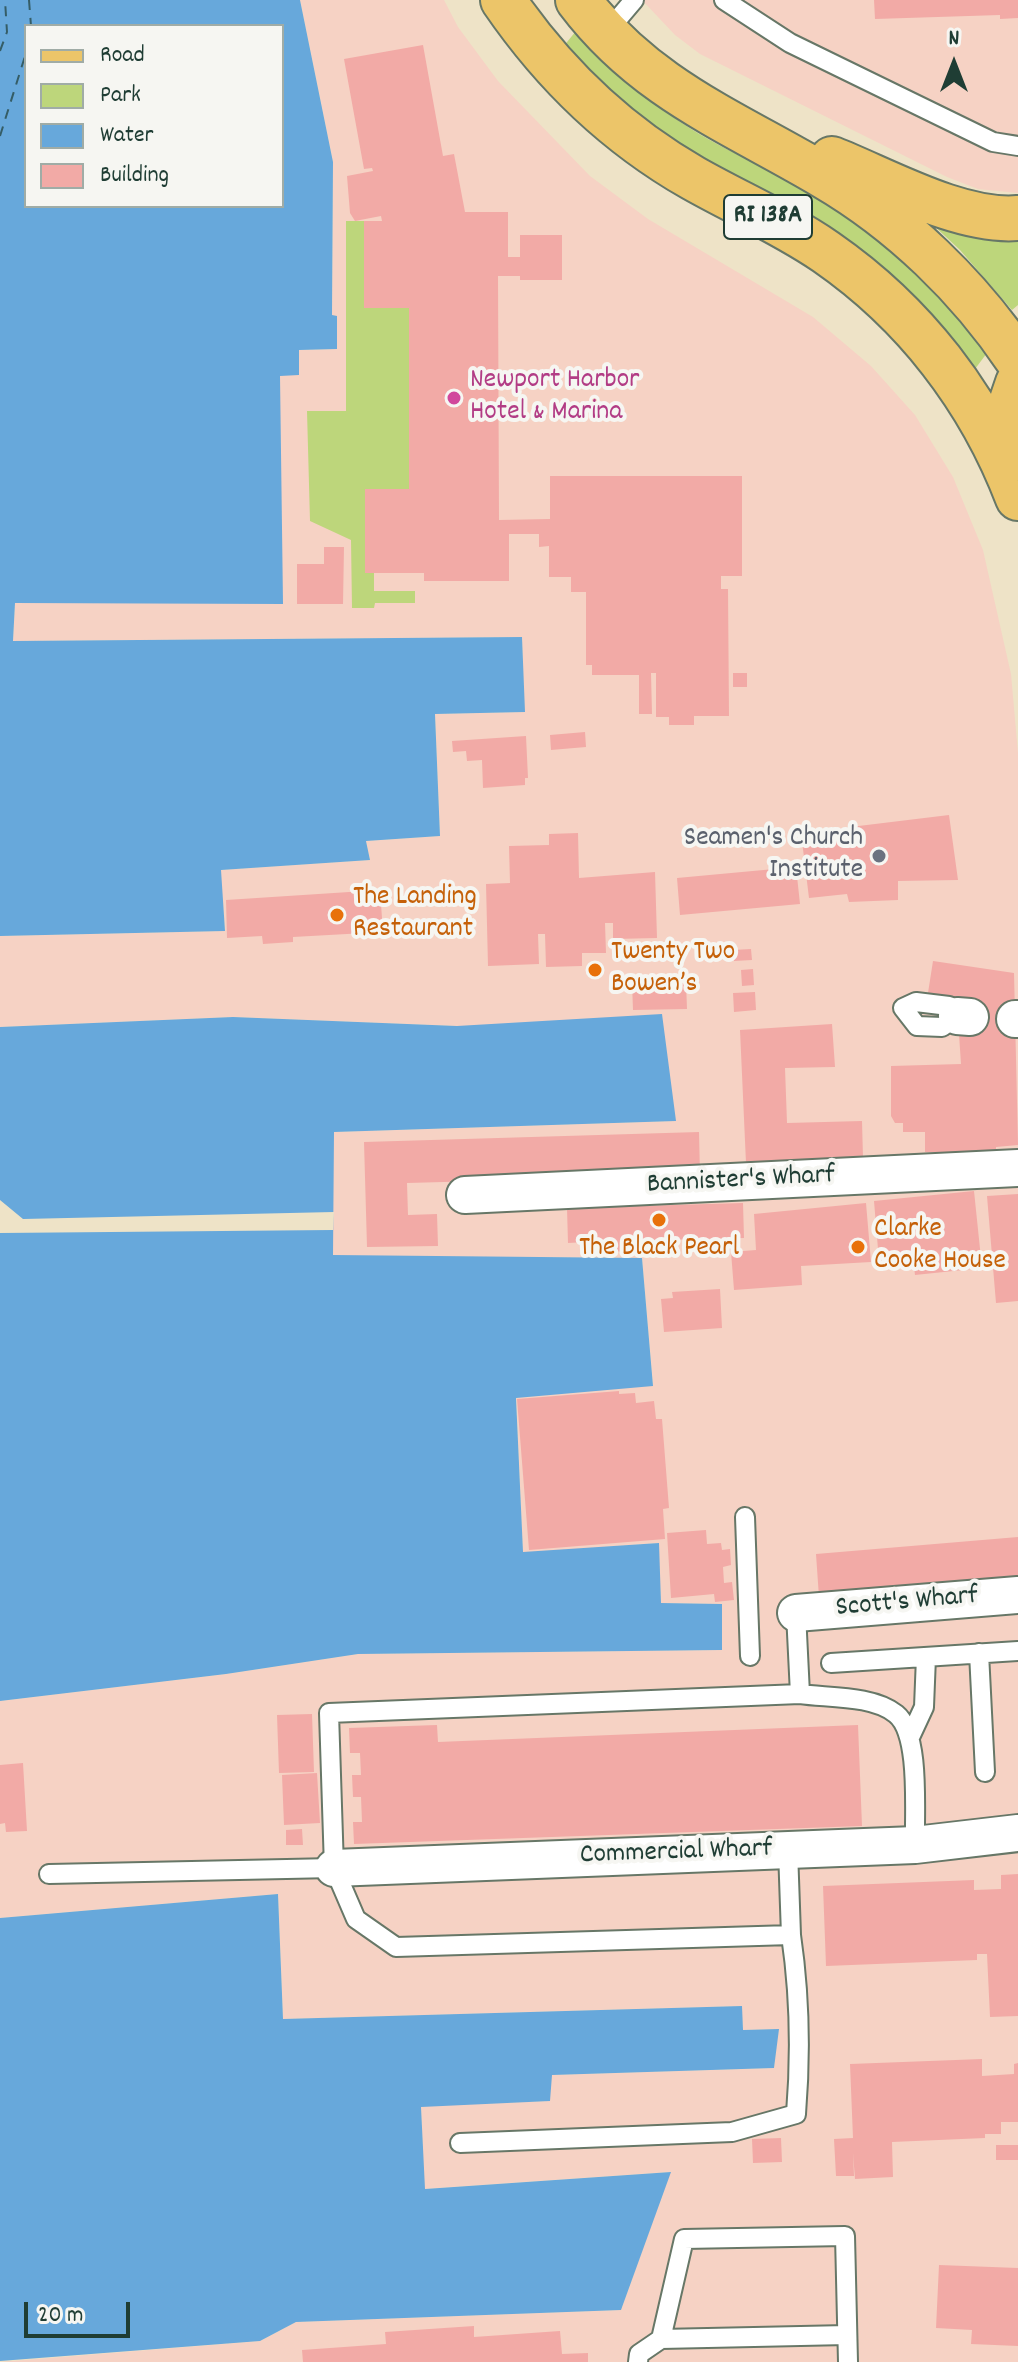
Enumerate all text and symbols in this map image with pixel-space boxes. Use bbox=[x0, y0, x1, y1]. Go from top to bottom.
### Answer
legend bbox=[24, 24, 284, 208]
north arrow bbox=[914, 24, 994, 104]
text: N bbox=[949, 24, 959, 55]
text: Road bbox=[100, 39, 145, 73]
text: Park bbox=[100, 79, 141, 113]
text: Water bbox=[100, 119, 153, 153]
text: Building bbox=[100, 159, 169, 193]
road number: RI 138A bbox=[724, 195, 812, 239]
place label: Newport Harbor Hotel & Marina bbox=[470, 365, 640, 431]
marker: Newport Harbor Hotel & Marina bbox=[445, 389, 463, 407]
place label: Seamen's Church Institute bbox=[684, 823, 863, 889]
marker: Seamen's Church Institute bbox=[870, 847, 888, 865]
place label: The Landing Restaurant bbox=[353, 882, 477, 948]
marker: The Landing Restaurant bbox=[328, 906, 346, 924]
place label: Twenty Two Bowen’s bbox=[611, 937, 735, 1003]
marker: Twenty Two Bowen’s bbox=[586, 961, 604, 979]
street label: Bannister's Wharf bbox=[646, 1160, 836, 1204]
marker: The Black Pearl bbox=[650, 1211, 668, 1229]
place label: Clarke Cooke House bbox=[874, 1214, 1006, 1280]
place label: The Black Pearl bbox=[579, 1233, 739, 1267]
marker: Clarke Cooke House bbox=[849, 1238, 867, 1256]
street label: Scott's Wharf bbox=[834, 1581, 980, 1627]
street label: Commercial Wharf bbox=[579, 1834, 773, 1874]
scale bar bbox=[28, 2286, 134, 2336]
text: 20 m bbox=[38, 2299, 84, 2333]

